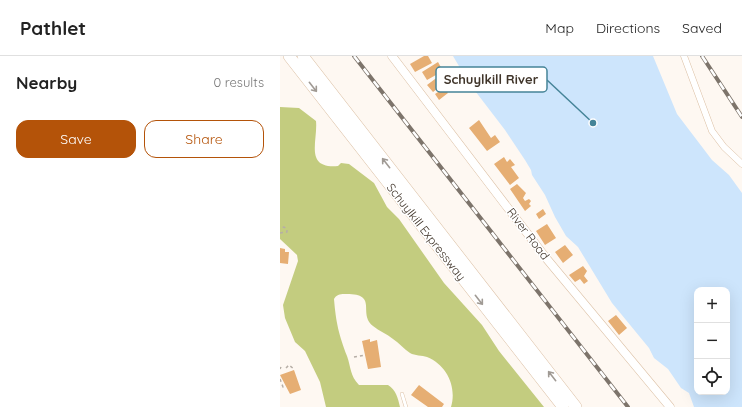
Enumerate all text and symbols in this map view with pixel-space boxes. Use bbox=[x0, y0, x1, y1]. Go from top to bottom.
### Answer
text: Pathlet bbox=[20, 16, 86, 40]
text: Map bbox=[545, 19, 574, 37]
text: Directions bbox=[596, 19, 660, 37]
text: Saved bbox=[682, 19, 722, 37]
callout: Schuylkill River bbox=[436, 67, 547, 92]
text: Schuylkill River bbox=[444, 71, 539, 87]
text: Nearby bbox=[16, 72, 77, 93]
text: 0 results bbox=[213, 74, 264, 90]
one-way arrow bbox=[309, 81, 318, 92]
button: Save bbox=[16, 120, 136, 158]
button: Share bbox=[144, 120, 264, 158]
one-way arrow bbox=[382, 158, 390, 169]
street label: Schuylkill Expressway bbox=[384, 180, 469, 283]
street label: River Road bbox=[504, 205, 553, 263]
map controls bbox=[694, 287, 730, 395]
button: + bbox=[694, 287, 730, 323]
one-way arrow bbox=[475, 294, 484, 305]
button: − bbox=[694, 323, 730, 359]
button: locate bbox=[694, 359, 730, 395]
one-way arrow bbox=[548, 371, 556, 382]

